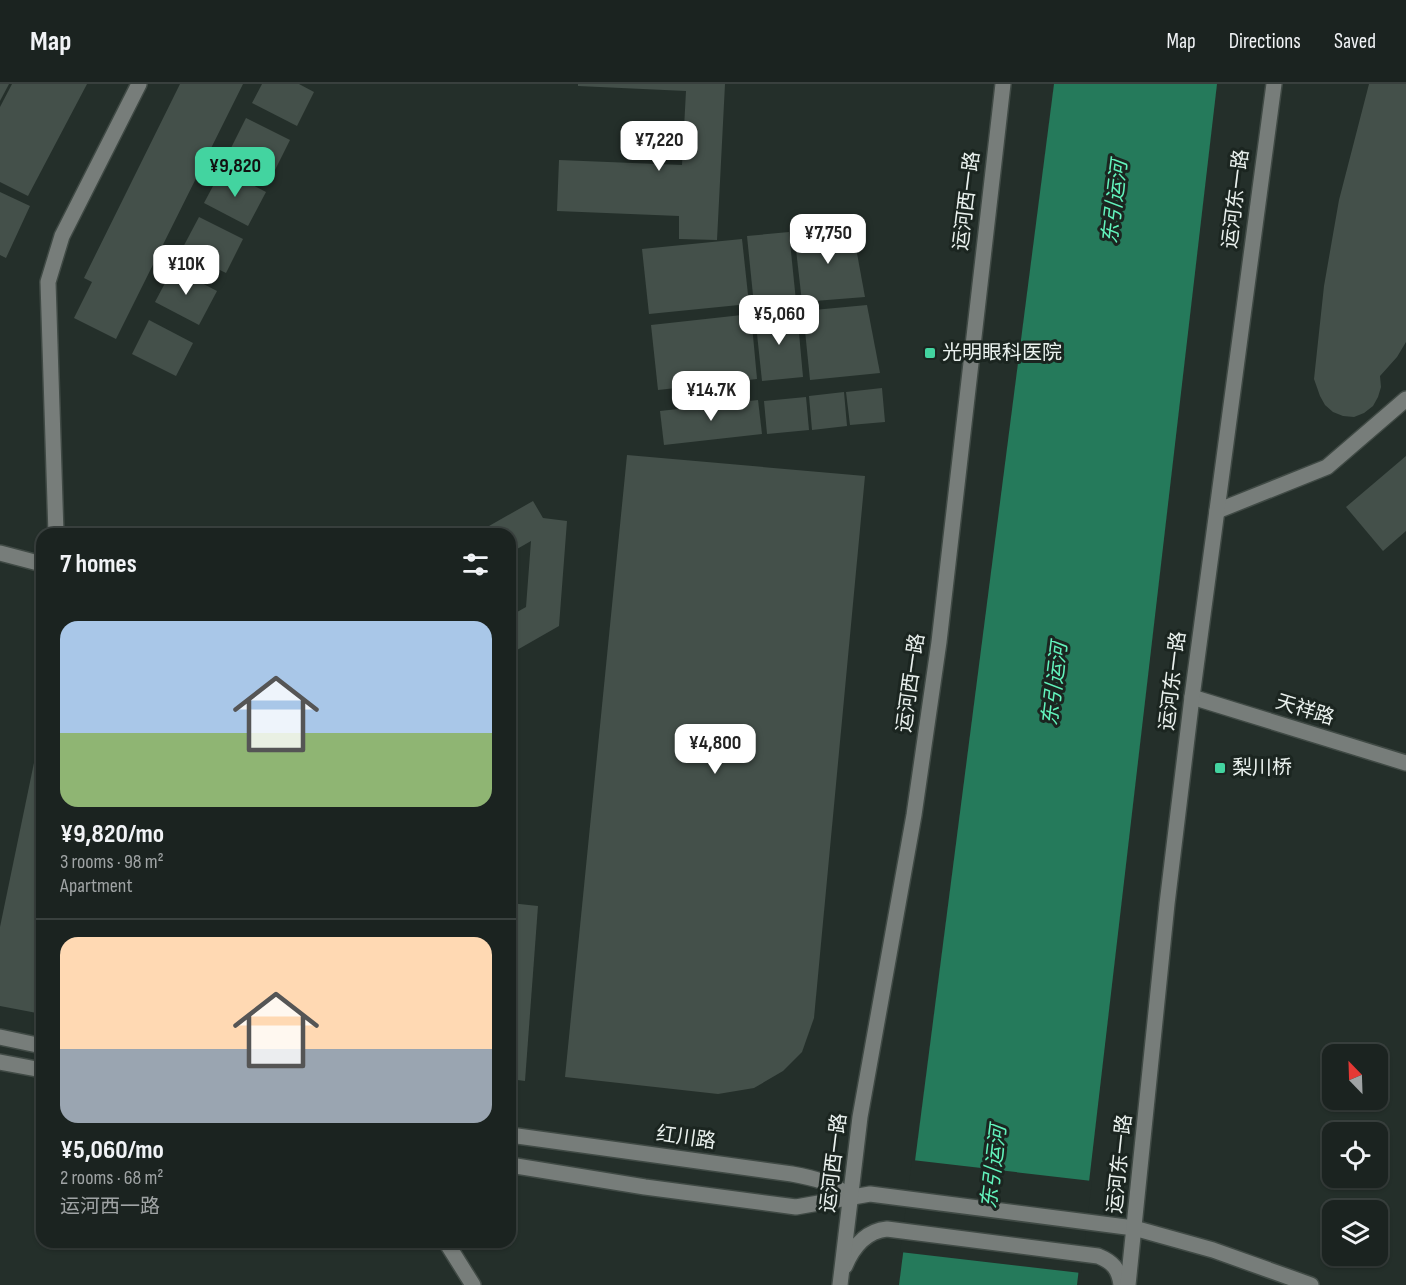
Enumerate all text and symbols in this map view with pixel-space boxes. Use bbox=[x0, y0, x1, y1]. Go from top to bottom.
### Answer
text: Map bbox=[30, 25, 71, 58]
text: Map bbox=[1166, 29, 1196, 54]
text: Directions bbox=[1229, 29, 1301, 54]
text: Saved bbox=[1334, 29, 1376, 54]
pin: ¥7,220 bbox=[610, 121, 708, 172]
text: ¥7,220 bbox=[635, 128, 683, 152]
pin: ¥9,820 bbox=[186, 147, 284, 198]
street label: 运河东一路 bbox=[1218, 148, 1254, 250]
street label: 运河西一路 bbox=[949, 150, 985, 252]
text: ¥9,820 bbox=[209, 154, 261, 178]
water label: 东引运河 bbox=[1097, 155, 1133, 245]
pin: ¥7,750 bbox=[779, 214, 877, 265]
text: ¥7,750 bbox=[804, 221, 852, 245]
pin: ¥10K bbox=[150, 245, 222, 296]
text: ¥10K bbox=[167, 252, 205, 276]
pin: ¥5,060 bbox=[730, 295, 828, 346]
text: ¥5,060 bbox=[753, 302, 805, 326]
place label: 光明眼科医院 bbox=[942, 341, 1062, 365]
marker: 光明眼科医院 bbox=[923, 346, 937, 360]
pin: ¥14.7K bbox=[662, 371, 760, 422]
text: ¥14.7K bbox=[686, 378, 736, 402]
icon: filters bbox=[459, 548, 492, 581]
text: 7 homes bbox=[60, 549, 137, 580]
street label: 运河东一路 bbox=[1155, 630, 1191, 732]
street label: 运河西一路 bbox=[892, 632, 930, 734]
water label: 东引运河 bbox=[1037, 637, 1073, 727]
icon: home bbox=[222, 660, 330, 768]
street label: 天祥路 bbox=[1273, 690, 1337, 730]
pin: ¥4,800 bbox=[666, 724, 764, 775]
text: ¥4,800 bbox=[689, 731, 741, 755]
place label: 梨川桥 bbox=[1232, 756, 1292, 780]
marker: 梨川桥 bbox=[1213, 761, 1227, 775]
text: ¥9,820/mo bbox=[60, 819, 164, 850]
text: 3 rooms · 98 m² bbox=[60, 850, 164, 874]
text: Apartment bbox=[60, 874, 133, 898]
icon: home bbox=[222, 976, 330, 1084]
north arrow bbox=[1322, 1044, 1388, 1110]
map controls bbox=[1322, 1044, 1388, 1266]
street label: 运河西一路 bbox=[816, 1112, 852, 1214]
street label: 运河东一路 bbox=[1103, 1113, 1137, 1215]
water label: 东引运河 bbox=[976, 1120, 1012, 1210]
street label: 红川路 bbox=[655, 1122, 717, 1154]
button: locate bbox=[1322, 1122, 1388, 1188]
text: ¥5,060/mo bbox=[60, 1135, 164, 1166]
text: 2 rooms · 68 m² bbox=[60, 1166, 164, 1190]
text: 运河西一路 bbox=[60, 1195, 160, 1219]
button: layers bbox=[1322, 1200, 1388, 1266]

